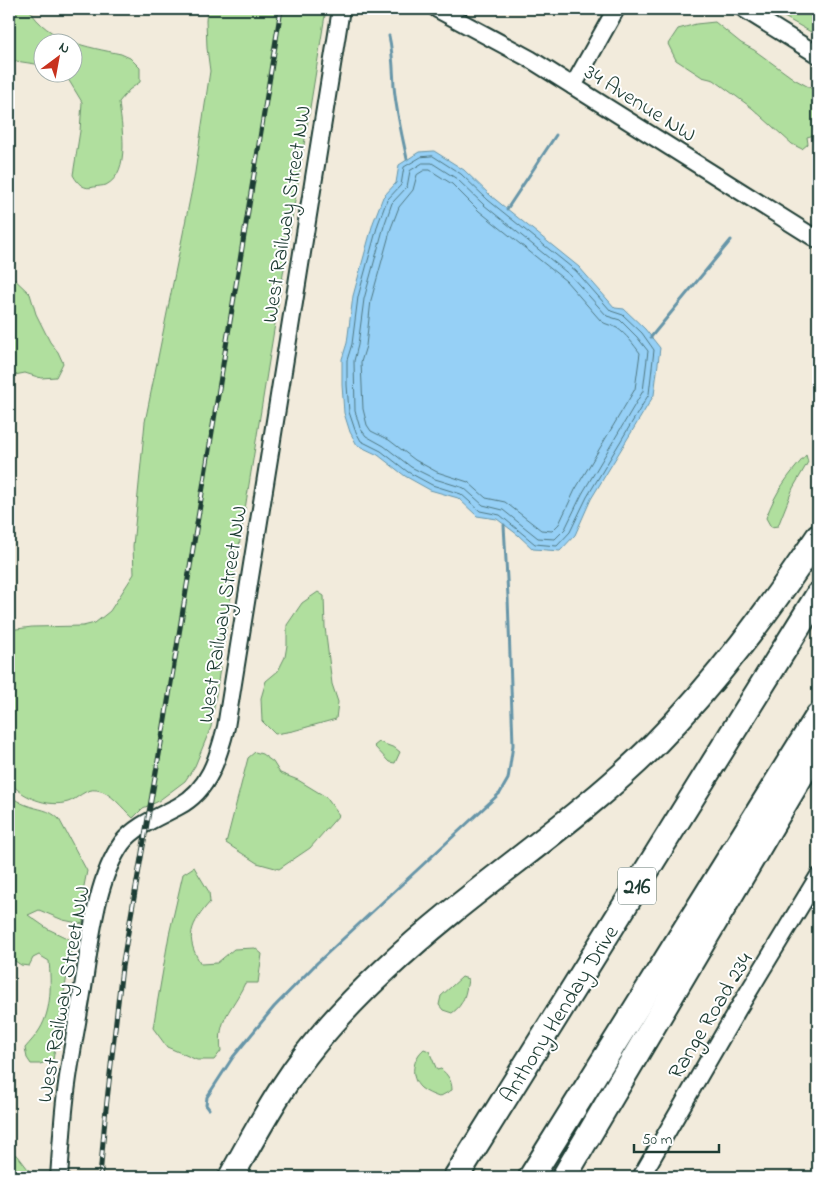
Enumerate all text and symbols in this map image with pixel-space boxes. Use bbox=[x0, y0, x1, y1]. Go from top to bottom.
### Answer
north arrow bbox=[32, 32, 82, 82]
text: N bbox=[55, 37, 74, 60]
street label: 34 Avenue NW bbox=[577, 57, 702, 152]
street label: West Railway Street NW bbox=[255, 104, 322, 326]
street label: West Railway Street NW bbox=[191, 504, 258, 726]
road number: 216 bbox=[618, 868, 656, 904]
street label: West Railway Street NW bbox=[30, 884, 101, 1106]
street label: Anthony Henday Drive bbox=[493, 920, 629, 1110]
street label: Range Road 234 bbox=[661, 947, 763, 1086]
scale bar bbox=[634, 1121, 720, 1153]
text: 50 m bbox=[642, 1129, 673, 1151]

